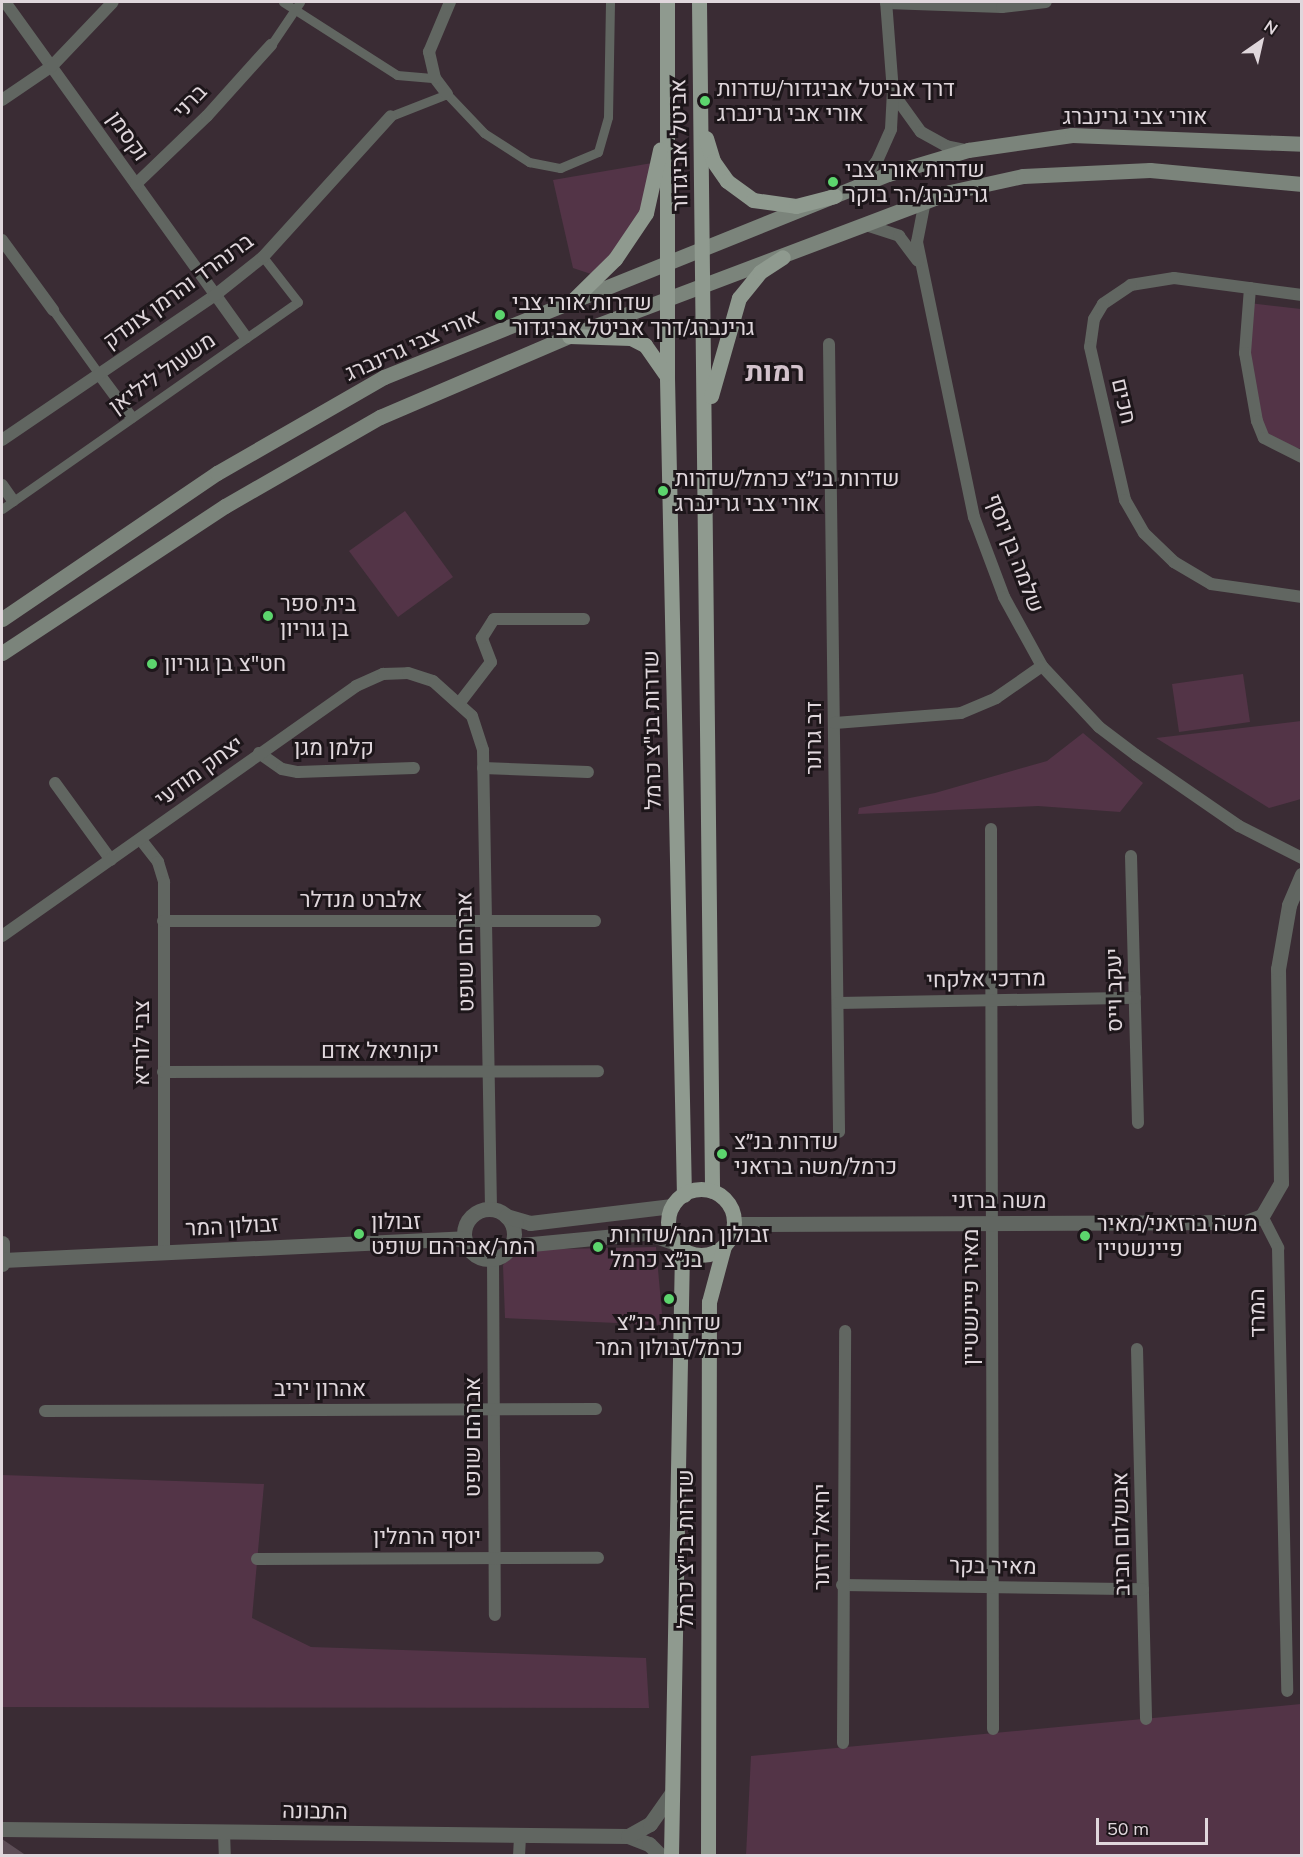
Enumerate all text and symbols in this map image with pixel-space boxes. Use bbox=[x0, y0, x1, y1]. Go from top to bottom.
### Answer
north arrow bbox=[1231, 12, 1291, 72]
text: N bbox=[1260, 15, 1282, 39]
place label: דרך אביטל אביגדור/שדרות אורי אבי גרינברג bbox=[717, 75, 955, 126]
street label: ברני bbox=[168, 79, 212, 123]
street label: אביטל אביגדור bbox=[665, 79, 693, 211]
marker: דרך אביטל אביגדור/שדרות אורי אבי גרינברג bbox=[698, 94, 712, 108]
street label: אורי צבי גרינברג bbox=[1063, 104, 1207, 130]
street label: וקסמן bbox=[102, 106, 154, 166]
place label: שדרות אורי צבי גרינברג/הר בוקר bbox=[845, 156, 988, 208]
marker: שדרות אורי צבי גרינברג/הר בוקר bbox=[826, 175, 840, 189]
street label: ברנהרד והרמן צונדק bbox=[98, 228, 258, 354]
place label: שדרות אורי צבי גרינברג/דרך אביטל אביגדור bbox=[512, 289, 755, 340]
street label: אורי צבי גרינברג bbox=[341, 304, 483, 386]
marker: שדרות אורי צבי גרינברג/דרך אביטל אביגדור bbox=[493, 308, 507, 322]
street label: משעול ליליאן bbox=[104, 327, 220, 419]
district label: רמות bbox=[745, 354, 805, 388]
street label: חכים bbox=[1106, 376, 1142, 426]
place label: שדרות בנ״צ כרמל/שדרות אורי צבי גרינברג bbox=[675, 465, 899, 516]
marker: שדרות בנ״צ כרמל/שדרות אורי צבי גרינברג bbox=[656, 484, 670, 498]
street label: שלמה בן יוסף bbox=[980, 490, 1050, 616]
place label: בית ספר בן גוריון bbox=[280, 590, 356, 642]
marker: בית ספר בן גוריון bbox=[261, 609, 275, 623]
street label: שדרות בנ"צ כרמל bbox=[637, 650, 667, 810]
place label: חט"צ בן גוריון bbox=[164, 651, 286, 677]
marker: חט"צ בן גוריון bbox=[145, 657, 159, 671]
street label: דב גרונר bbox=[801, 701, 827, 775]
street label: יצחק מודעי bbox=[150, 730, 248, 812]
street label: קלמן מגן bbox=[294, 735, 374, 761]
street label: אלברט מנדלר bbox=[300, 887, 422, 913]
street label: אברהם שופט bbox=[451, 892, 479, 1012]
street label: יעקב וייס bbox=[1100, 948, 1128, 1032]
street label: מרדכי אלקחי bbox=[926, 965, 1046, 993]
street label: צבי לוריא bbox=[129, 1000, 155, 1086]
street label: יקותיאל אדם bbox=[321, 1038, 439, 1064]
place label: שדרות בנ״צ כרמל/משה ברזאני bbox=[734, 1128, 897, 1180]
marker: שדרות בנ״צ כרמל/משה ברזאני bbox=[715, 1147, 729, 1161]
street label: משה ברזני bbox=[952, 1188, 1046, 1214]
place label: זבולון המר/אברהם שופט bbox=[371, 1208, 535, 1260]
street label: זבולון המר bbox=[185, 1210, 279, 1242]
place label: משה ברזאני/מאיר פיינשטיין bbox=[1097, 1210, 1258, 1262]
place label: זבולון המר/שדרות בנ״צ כרמל bbox=[610, 1221, 770, 1272]
marker: זבולון המר/אברהם שופט bbox=[352, 1227, 366, 1241]
street label: מאיר פיינשטיין bbox=[958, 1229, 984, 1365]
marker: משה ברזאני/מאיר פיינשטיין bbox=[1078, 1229, 1092, 1243]
marker: זבולון המר/שדרות בנ״צ כרמל bbox=[591, 1240, 605, 1254]
street label: המרד bbox=[1243, 1288, 1271, 1338]
marker: שדרות בנ״צ כרמל/זבולון המר bbox=[662, 1292, 676, 1306]
place label: שדרות בנ״צ כרמל/זבולון המר bbox=[595, 1309, 743, 1360]
street label: אהרון יריב bbox=[274, 1376, 366, 1402]
street label: אברהם שופט bbox=[460, 1377, 486, 1497]
street label: שדרות בנ"צ כרמל bbox=[673, 1469, 699, 1629]
street label: אבשלום חביב bbox=[1107, 1472, 1135, 1596]
street label: יחיאל דרזנר bbox=[809, 1484, 835, 1590]
street label: יוסף הרמלין bbox=[373, 1524, 481, 1550]
street label: מאיר בקר bbox=[949, 1552, 1037, 1580]
street label: התבונה bbox=[282, 1797, 348, 1825]
scale bar bbox=[1099, 1806, 1212, 1844]
text: 50 m bbox=[1107, 1817, 1149, 1840]

